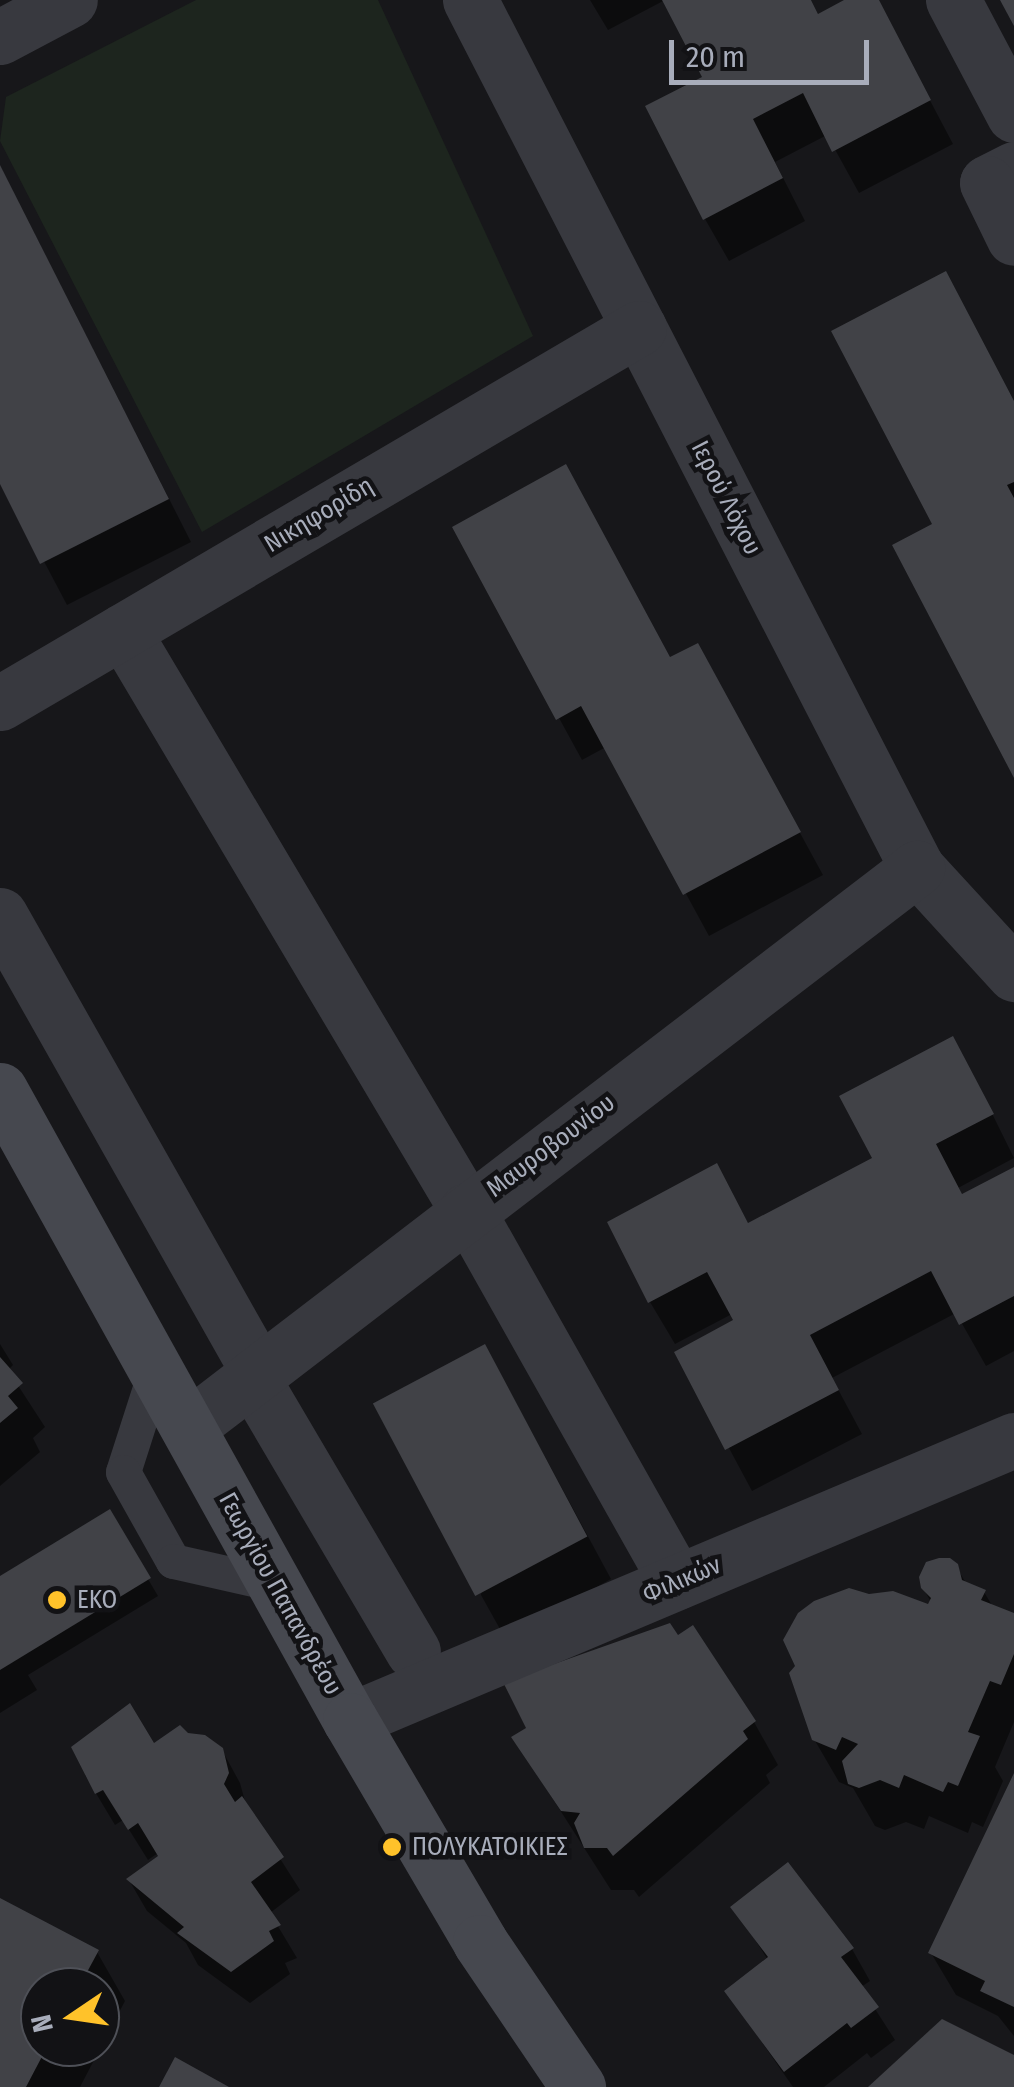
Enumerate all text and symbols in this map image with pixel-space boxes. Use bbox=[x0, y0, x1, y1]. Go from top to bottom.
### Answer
scale bar bbox=[674, 20, 874, 82]
text: 20 m bbox=[686, 39, 745, 75]
street label: Ιερού Λόχου bbox=[684, 436, 768, 560]
street label: Νικηφορίδη bbox=[259, 471, 379, 559]
street label: Μαυροβουνίου bbox=[481, 1088, 621, 1204]
street label: Γεωργίου Παπανδρέου bbox=[212, 1488, 348, 1700]
street label: Φιλικών bbox=[638, 1550, 726, 1610]
place label: EKO bbox=[77, 1585, 117, 1615]
marker: EKO bbox=[46, 1589, 68, 1611]
place label: ΠΟΛΥΚΑΤΟΙΚΙΕΣ bbox=[412, 1832, 568, 1862]
marker: ΠΟΛΥΚΑΤΟΙΚΙΕΣ bbox=[381, 1836, 403, 1858]
north arrow bbox=[20, 1967, 120, 2067]
text: N bbox=[24, 2012, 60, 2035]

